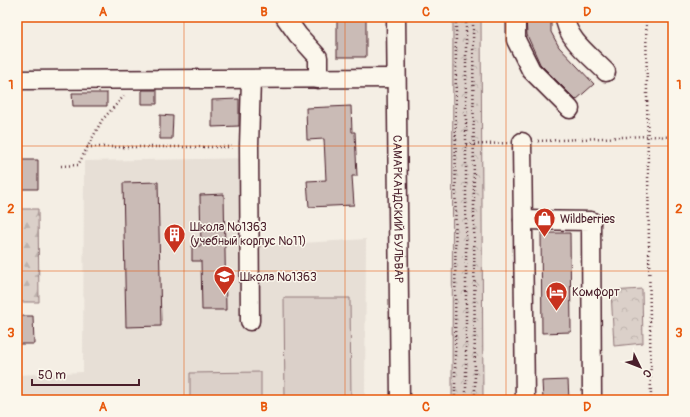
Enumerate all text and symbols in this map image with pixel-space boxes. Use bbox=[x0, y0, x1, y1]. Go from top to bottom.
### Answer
text: A bbox=[99, 4, 108, 20]
text: B bbox=[260, 4, 268, 20]
text: C bbox=[422, 4, 430, 20]
text: D bbox=[583, 4, 591, 20]
text: 1 bbox=[8, 77, 14, 93]
text: 1 bbox=[676, 77, 682, 93]
street label: САМАРКАНДСКИЙ БУЛЬВАР bbox=[390, 135, 406, 283]
text: 2 bbox=[7, 201, 15, 217]
text: 2 bbox=[675, 201, 683, 217]
shop icon: Wildberries bbox=[531, 206, 557, 239]
place label: Wildberries bbox=[560, 212, 616, 227]
place label: Школа №1363 (учебный корпус №11) bbox=[190, 220, 306, 249]
building icon: Школа №1363 (учебный корпус №11) bbox=[162, 221, 188, 254]
school or university icon: Школа №1363 bbox=[212, 264, 238, 297]
place label: Школа №1363 bbox=[240, 270, 317, 285]
hotel icon: Комфорт bbox=[543, 279, 569, 312]
place label: Комфорт bbox=[572, 285, 620, 300]
text: 3 bbox=[7, 325, 15, 341]
text: 3 bbox=[675, 325, 683, 341]
north arrow bbox=[620, 347, 660, 387]
scale bar bbox=[32, 361, 139, 387]
text: С bbox=[640, 367, 654, 381]
text: 50 m bbox=[38, 368, 66, 383]
text: A bbox=[99, 399, 108, 415]
text: B bbox=[260, 399, 268, 415]
text: C bbox=[422, 399, 430, 415]
text: D bbox=[583, 399, 591, 415]

